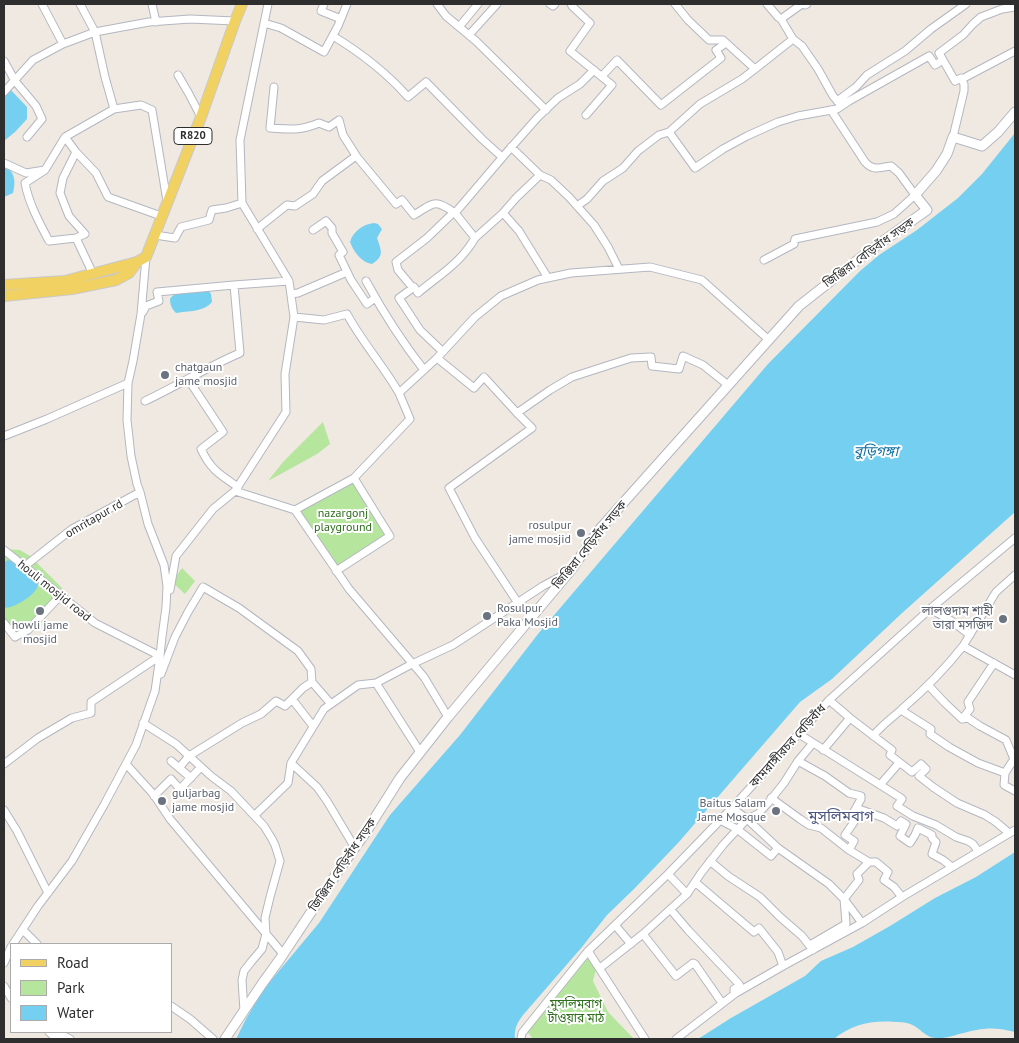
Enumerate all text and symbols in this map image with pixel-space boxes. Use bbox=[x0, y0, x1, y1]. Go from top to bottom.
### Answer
road number: R820 bbox=[174, 128, 212, 144]
street label: জিঞ্জিরা বেড়িবাঁধ সড়ক bbox=[821, 215, 917, 291]
place label: chatgaun jame mosjid bbox=[175, 361, 237, 389]
marker: chatgaun jame mosjid bbox=[159, 369, 171, 381]
water label: বুড়িগঙ্গা bbox=[854, 444, 898, 460]
street label: omritapur rd bbox=[63, 497, 125, 541]
street label: জিঞ্জিরা বেড়িবাঁধ সড়ক bbox=[550, 498, 630, 592]
park label: nazargonj playground bbox=[314, 507, 372, 535]
place label: rosulpur jame mosjid bbox=[509, 519, 571, 547]
marker: rosulpur jame mosjid bbox=[575, 527, 587, 539]
street label: houli mosjid road bbox=[15, 557, 93, 625]
place label: Rosulpur Paka Mosjid bbox=[497, 602, 558, 630]
marker: howli jame mosjid bbox=[34, 605, 46, 617]
place label: লালগুদাম শাহী তারা মসজিদ bbox=[922, 605, 993, 633]
marker: Rosulpur Paka Mosjid bbox=[481, 610, 493, 622]
marker: লালগুদাম শাহী তারা মসজিদ bbox=[997, 613, 1009, 625]
place label: howli jame mosjid bbox=[12, 619, 68, 647]
street label: কামরাঙ্গীরচর বেড়িবাঁধ bbox=[747, 702, 829, 790]
place label: guljarbag jame mosjid bbox=[172, 787, 234, 815]
marker: guljarbag jame mosjid bbox=[156, 795, 168, 807]
place label: Baitus Salam Jame Mosque bbox=[698, 797, 766, 825]
marker: Baitus Salam Jame Mosque bbox=[770, 805, 782, 817]
district label: মুসলিমবাগ bbox=[808, 808, 874, 826]
street label: জিঞ্জিরা বেড়িবাঁধ সড়ক bbox=[307, 816, 379, 914]
legend bbox=[10, 943, 172, 1033]
text: Road bbox=[57, 953, 89, 972]
text: Park bbox=[57, 978, 85, 997]
park label: মুসলিমবাগ টাওয়ার মাঠ bbox=[548, 998, 604, 1026]
text: Water bbox=[57, 1003, 94, 1022]

